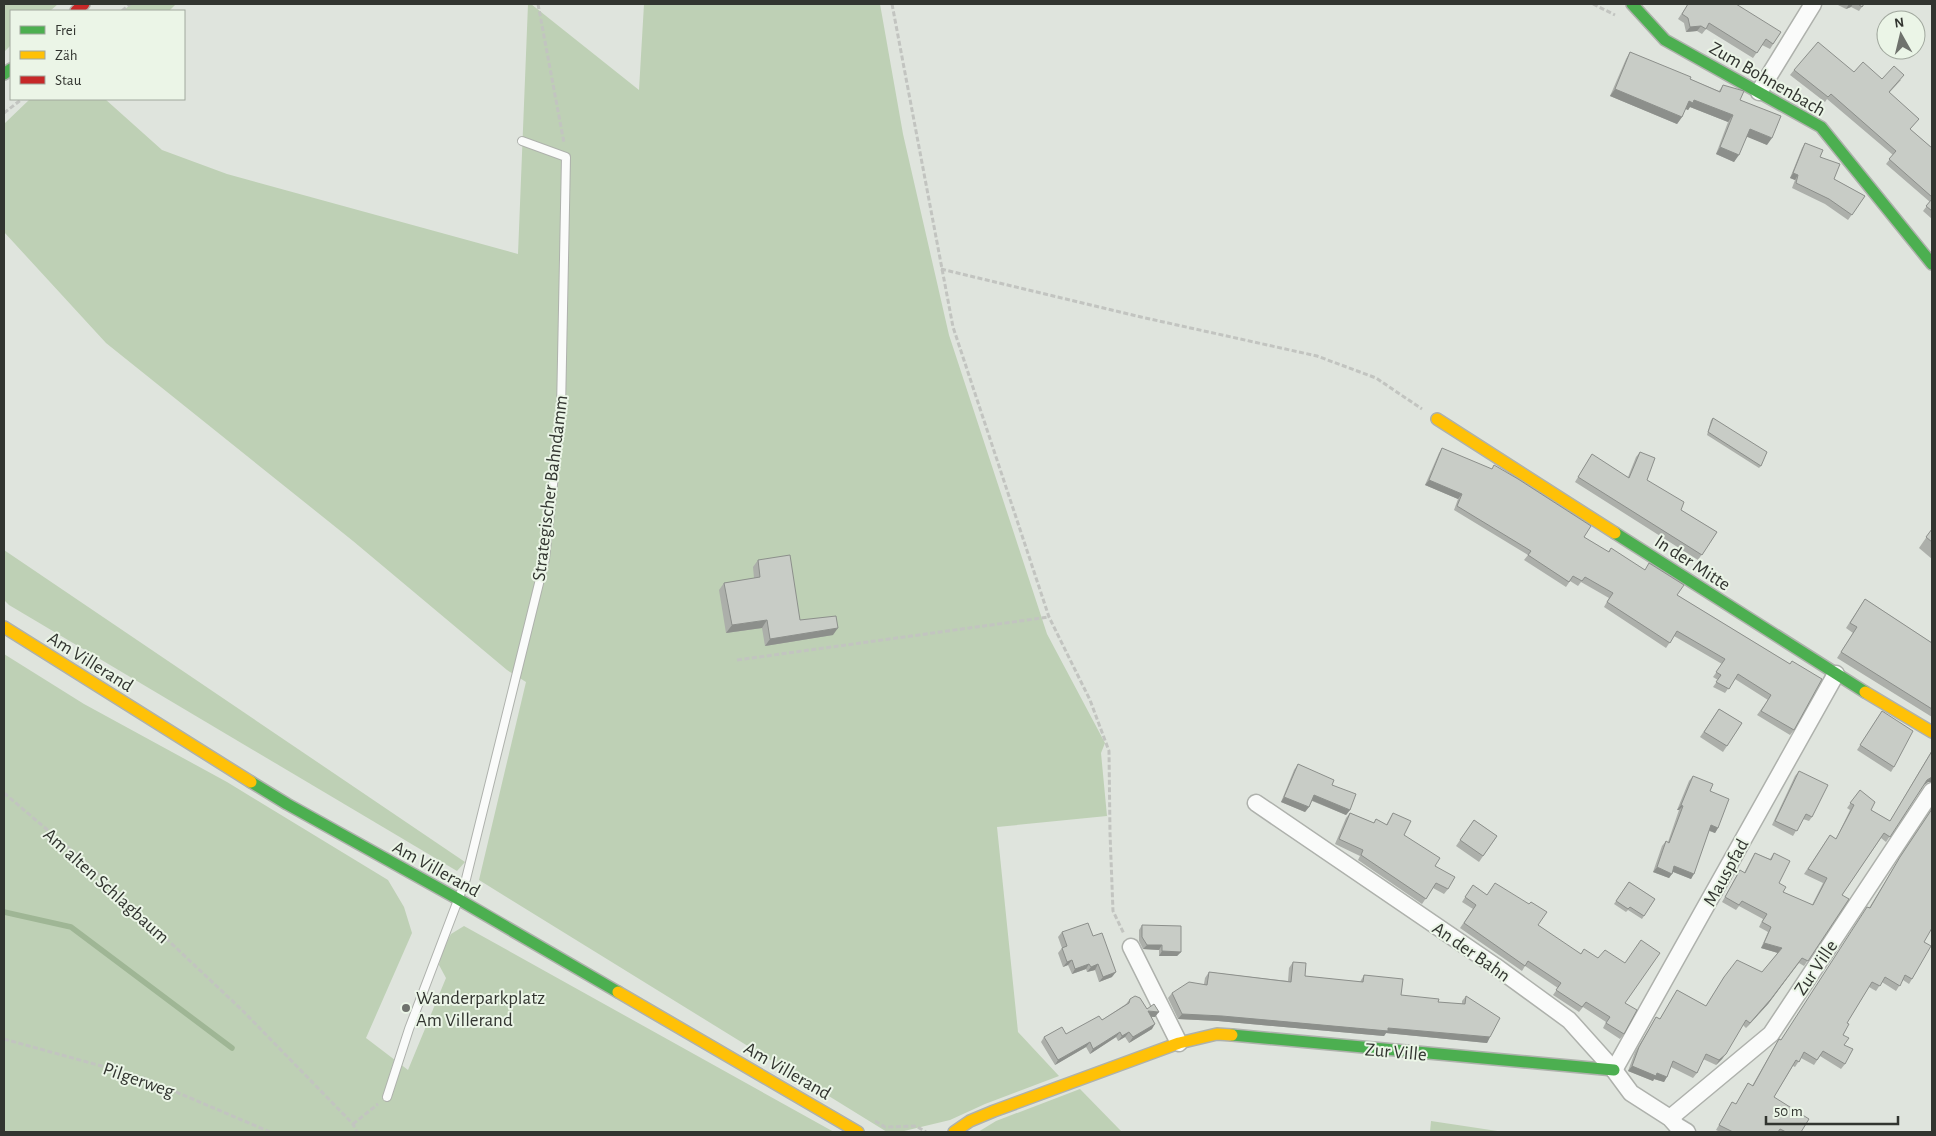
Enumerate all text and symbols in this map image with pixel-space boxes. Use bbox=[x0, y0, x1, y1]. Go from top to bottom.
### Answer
legend bbox=[10, 10, 185, 100]
north arrow bbox=[1876, 10, 1926, 60]
text: N bbox=[1894, 16, 1905, 31]
text: Frei bbox=[55, 23, 76, 38]
street label: Zum Bohnenbach bbox=[1706, 38, 1829, 120]
text: Zäh bbox=[55, 48, 78, 63]
text: Stau bbox=[55, 73, 82, 88]
street label: Strategischer Bahndamm bbox=[530, 394, 571, 582]
street label: In der Mitte bbox=[1651, 532, 1733, 595]
street label: Am Villerand bbox=[44, 629, 136, 696]
street label: Am alten Schlagbaum bbox=[40, 825, 172, 947]
street label: Mauspfad bbox=[1700, 836, 1753, 910]
street label: Am Villerand bbox=[389, 838, 483, 901]
street label: An der Bahn bbox=[1429, 919, 1513, 986]
street label: Zur Ville bbox=[1791, 937, 1841, 999]
place label: Wanderparkplatz Am Villerand bbox=[416, 989, 545, 1030]
marker: Wanderparkplatz Am Villerand bbox=[400, 1002, 412, 1014]
street label: Am Villerand bbox=[741, 1039, 834, 1104]
street label: Zur Ville bbox=[1364, 1040, 1428, 1065]
street label: Pilgerweg bbox=[100, 1059, 177, 1102]
scale bar bbox=[1766, 1094, 1898, 1126]
text: 50 m bbox=[1774, 1104, 1803, 1119]

